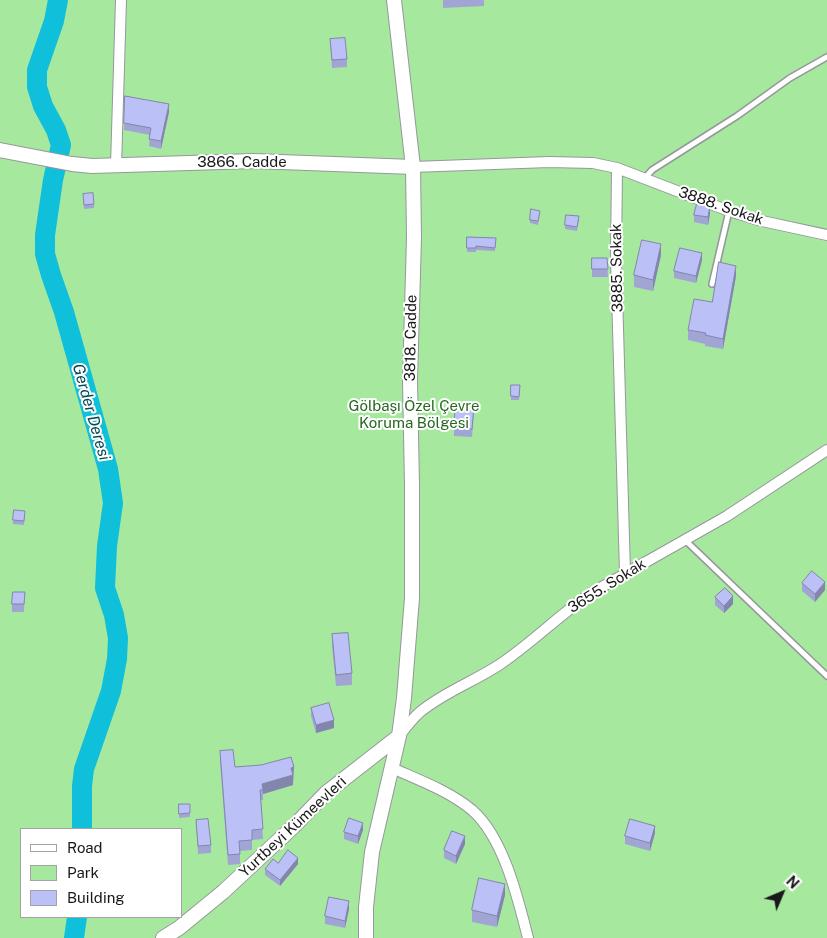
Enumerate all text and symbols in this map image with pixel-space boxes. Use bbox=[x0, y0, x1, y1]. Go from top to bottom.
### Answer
street label: 3866. Cadde bbox=[197, 153, 287, 171]
street label: 3888. Sokak bbox=[676, 183, 766, 229]
street label: 3885. Sokak bbox=[607, 223, 627, 313]
street label: 3818. Cadde bbox=[401, 294, 421, 382]
water label: Gerder Deresi bbox=[68, 362, 114, 462]
park label: Gölbaşı Özel Çevre Koruma Bölgesi bbox=[348, 397, 480, 432]
street label: 3655. Sokak bbox=[565, 555, 649, 617]
street label: Yurtbeyi Kümeevleri bbox=[236, 773, 350, 881]
legend bbox=[20, 828, 182, 918]
text: Road bbox=[67, 839, 103, 856]
text: Park bbox=[67, 864, 99, 881]
north arrow bbox=[757, 868, 807, 918]
text: N bbox=[783, 873, 802, 892]
text: Building bbox=[67, 889, 125, 906]

